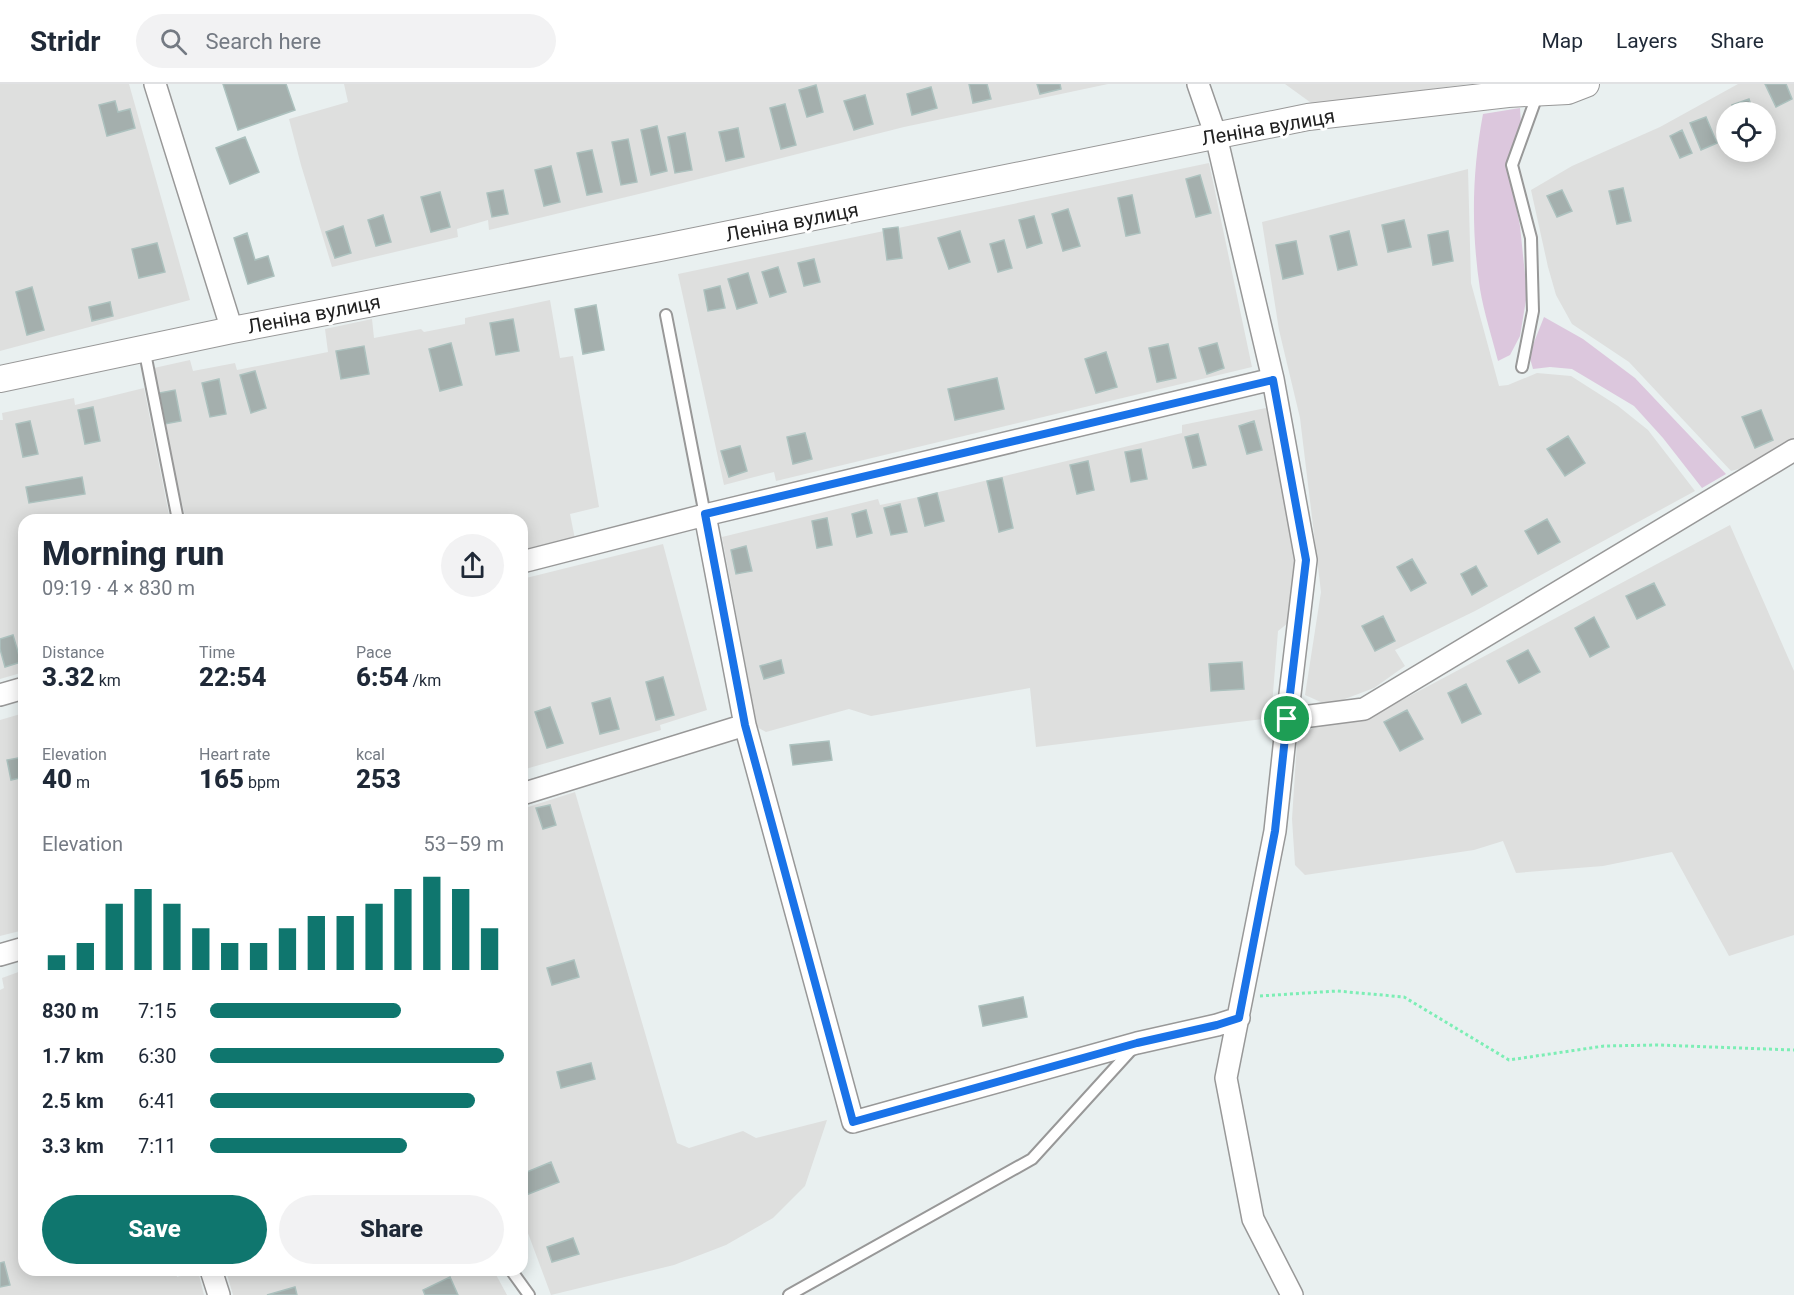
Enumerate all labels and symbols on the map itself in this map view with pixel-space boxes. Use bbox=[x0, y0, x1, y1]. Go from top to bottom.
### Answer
street label: Леніна вулиця bbox=[1199, 103, 1337, 151]
street label: Леніна вулиця bbox=[723, 197, 861, 247]
street label: Леніна вулиця bbox=[245, 289, 383, 339]
pin bbox=[1261, 693, 1312, 744]

